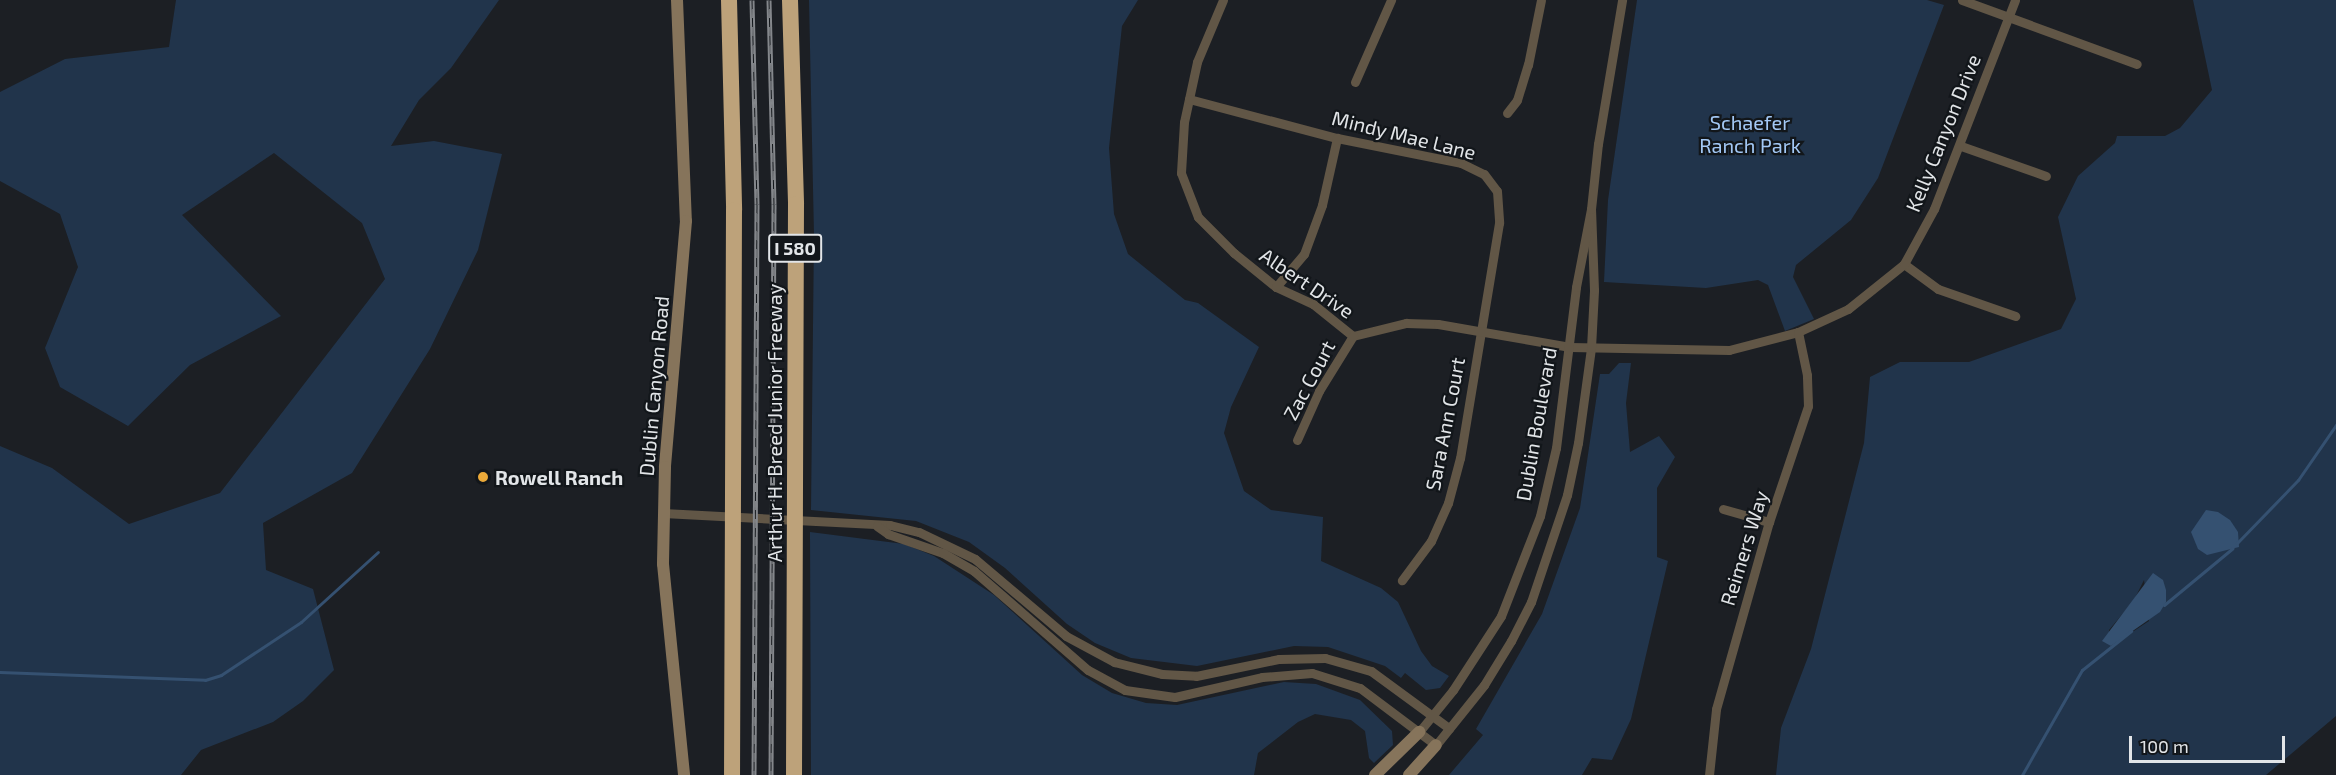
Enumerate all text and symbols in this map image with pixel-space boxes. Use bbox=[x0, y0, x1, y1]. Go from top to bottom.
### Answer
street label: Kelly Canyon Drive bbox=[1900, 51, 1986, 215]
street label: Mindy Mae Lane bbox=[1329, 105, 1479, 165]
park label: Schaefer Ranch Park bbox=[1699, 111, 1801, 158]
road number: I 580 bbox=[768, 233, 822, 263]
street label: Albert Drive bbox=[1255, 243, 1359, 323]
street label: Arthur H. Breed Junior Freeway bbox=[762, 283, 786, 563]
street label: Dublin Canyon Road bbox=[634, 295, 674, 477]
street label: Zac Court bbox=[1278, 336, 1340, 424]
street label: Dublin Boulevard bbox=[1511, 345, 1561, 503]
street label: Sara Ann Court bbox=[1420, 355, 1470, 493]
place label: Rowell Ranch bbox=[495, 465, 624, 489]
marker: Rowell Ranch bbox=[476, 470, 490, 484]
street label: Reimers Way bbox=[1715, 488, 1773, 608]
scale bar bbox=[2132, 724, 2288, 762]
text: 100 m bbox=[2140, 735, 2189, 757]

